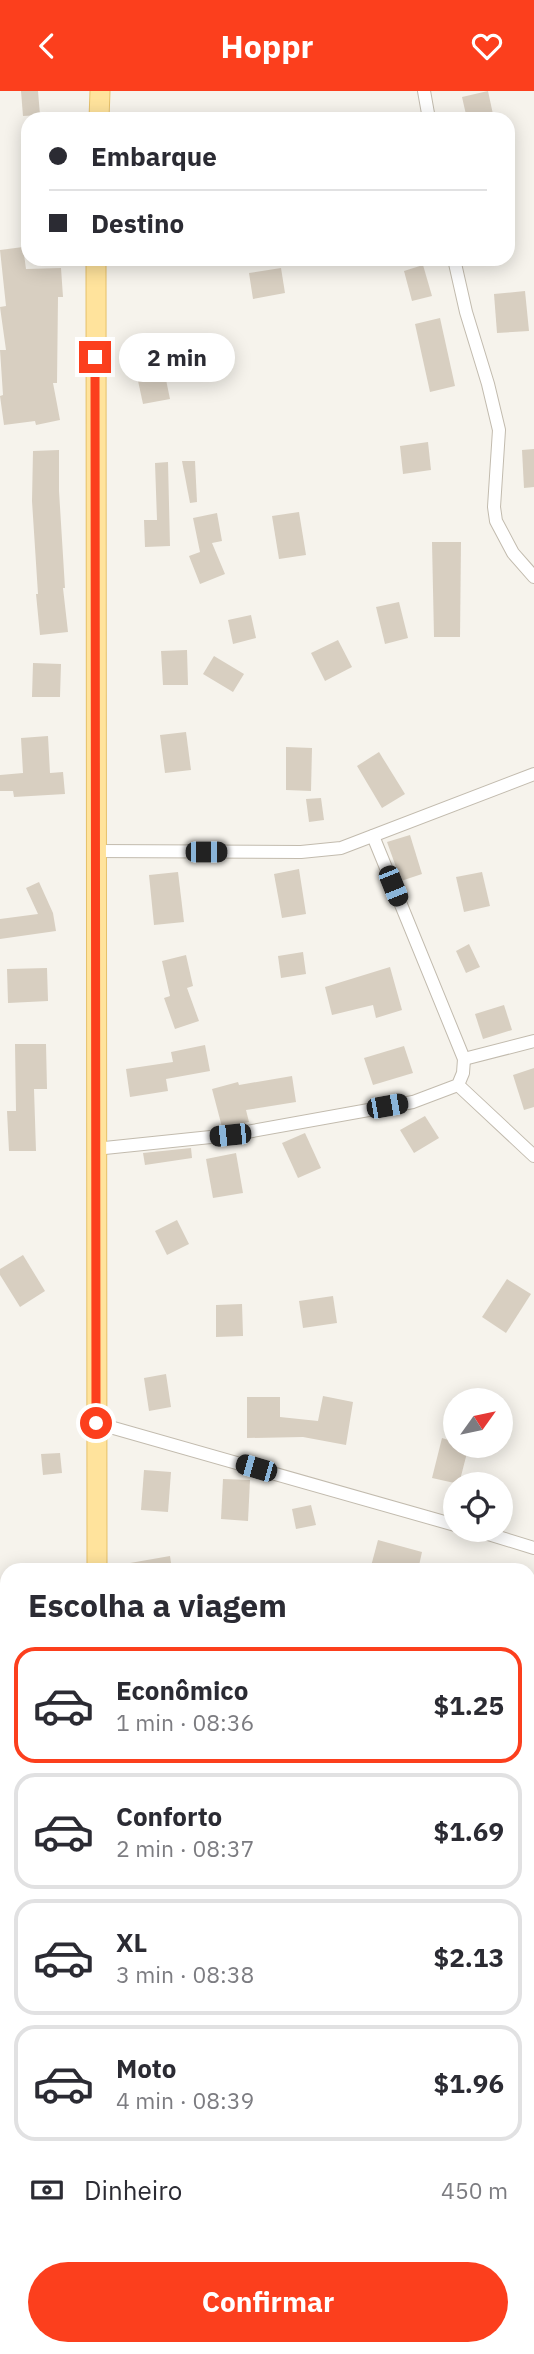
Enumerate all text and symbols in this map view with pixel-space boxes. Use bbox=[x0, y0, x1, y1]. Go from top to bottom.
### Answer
text: Hoppr bbox=[220, 25, 314, 67]
icon: back bbox=[28, 27, 66, 65]
icon: heart bbox=[468, 27, 506, 65]
text: Embarque bbox=[91, 139, 217, 173]
text: Destino bbox=[91, 206, 184, 240]
callout: 2 min bbox=[119, 333, 235, 381]
route end bbox=[79, 341, 111, 373]
text: 2 min bbox=[147, 342, 207, 372]
car bbox=[186, 842, 228, 863]
car bbox=[376, 863, 411, 909]
car bbox=[365, 1092, 410, 1120]
car bbox=[209, 1122, 252, 1148]
north arrow bbox=[443, 1388, 513, 1458]
map controls bbox=[443, 1388, 513, 1542]
route start bbox=[80, 1407, 112, 1439]
car bbox=[233, 1452, 280, 1484]
button: locate bbox=[443, 1472, 513, 1542]
text: Escolha a viagem bbox=[28, 1584, 287, 1626]
text: Econômico bbox=[116, 1673, 248, 1707]
icon: car bbox=[32, 1674, 95, 1737]
text: $1.25 bbox=[434, 1688, 504, 1722]
text: 1 min · 08:36 bbox=[116, 1707, 254, 1737]
text: Conforto bbox=[116, 1799, 222, 1833]
icon: car bbox=[32, 1800, 95, 1863]
text: $1.69 bbox=[434, 1814, 504, 1848]
text: 2 min · 08:37 bbox=[116, 1833, 254, 1863]
text: XL bbox=[116, 1925, 147, 1959]
icon: car bbox=[32, 1926, 95, 1989]
text: $2.13 bbox=[434, 1940, 504, 1974]
text: 3 min · 08:38 bbox=[116, 1959, 254, 1989]
text: Moto bbox=[116, 2051, 176, 2085]
icon: car bbox=[32, 2052, 95, 2115]
text: $1.96 bbox=[434, 2066, 504, 2100]
text: 4 min · 08:39 bbox=[116, 2085, 254, 2115]
icon: cash bbox=[28, 2171, 66, 2209]
text: Dinheiro bbox=[84, 2173, 182, 2207]
text: 450 m bbox=[441, 2175, 508, 2205]
button: Confirmar bbox=[28, 2262, 508, 2342]

